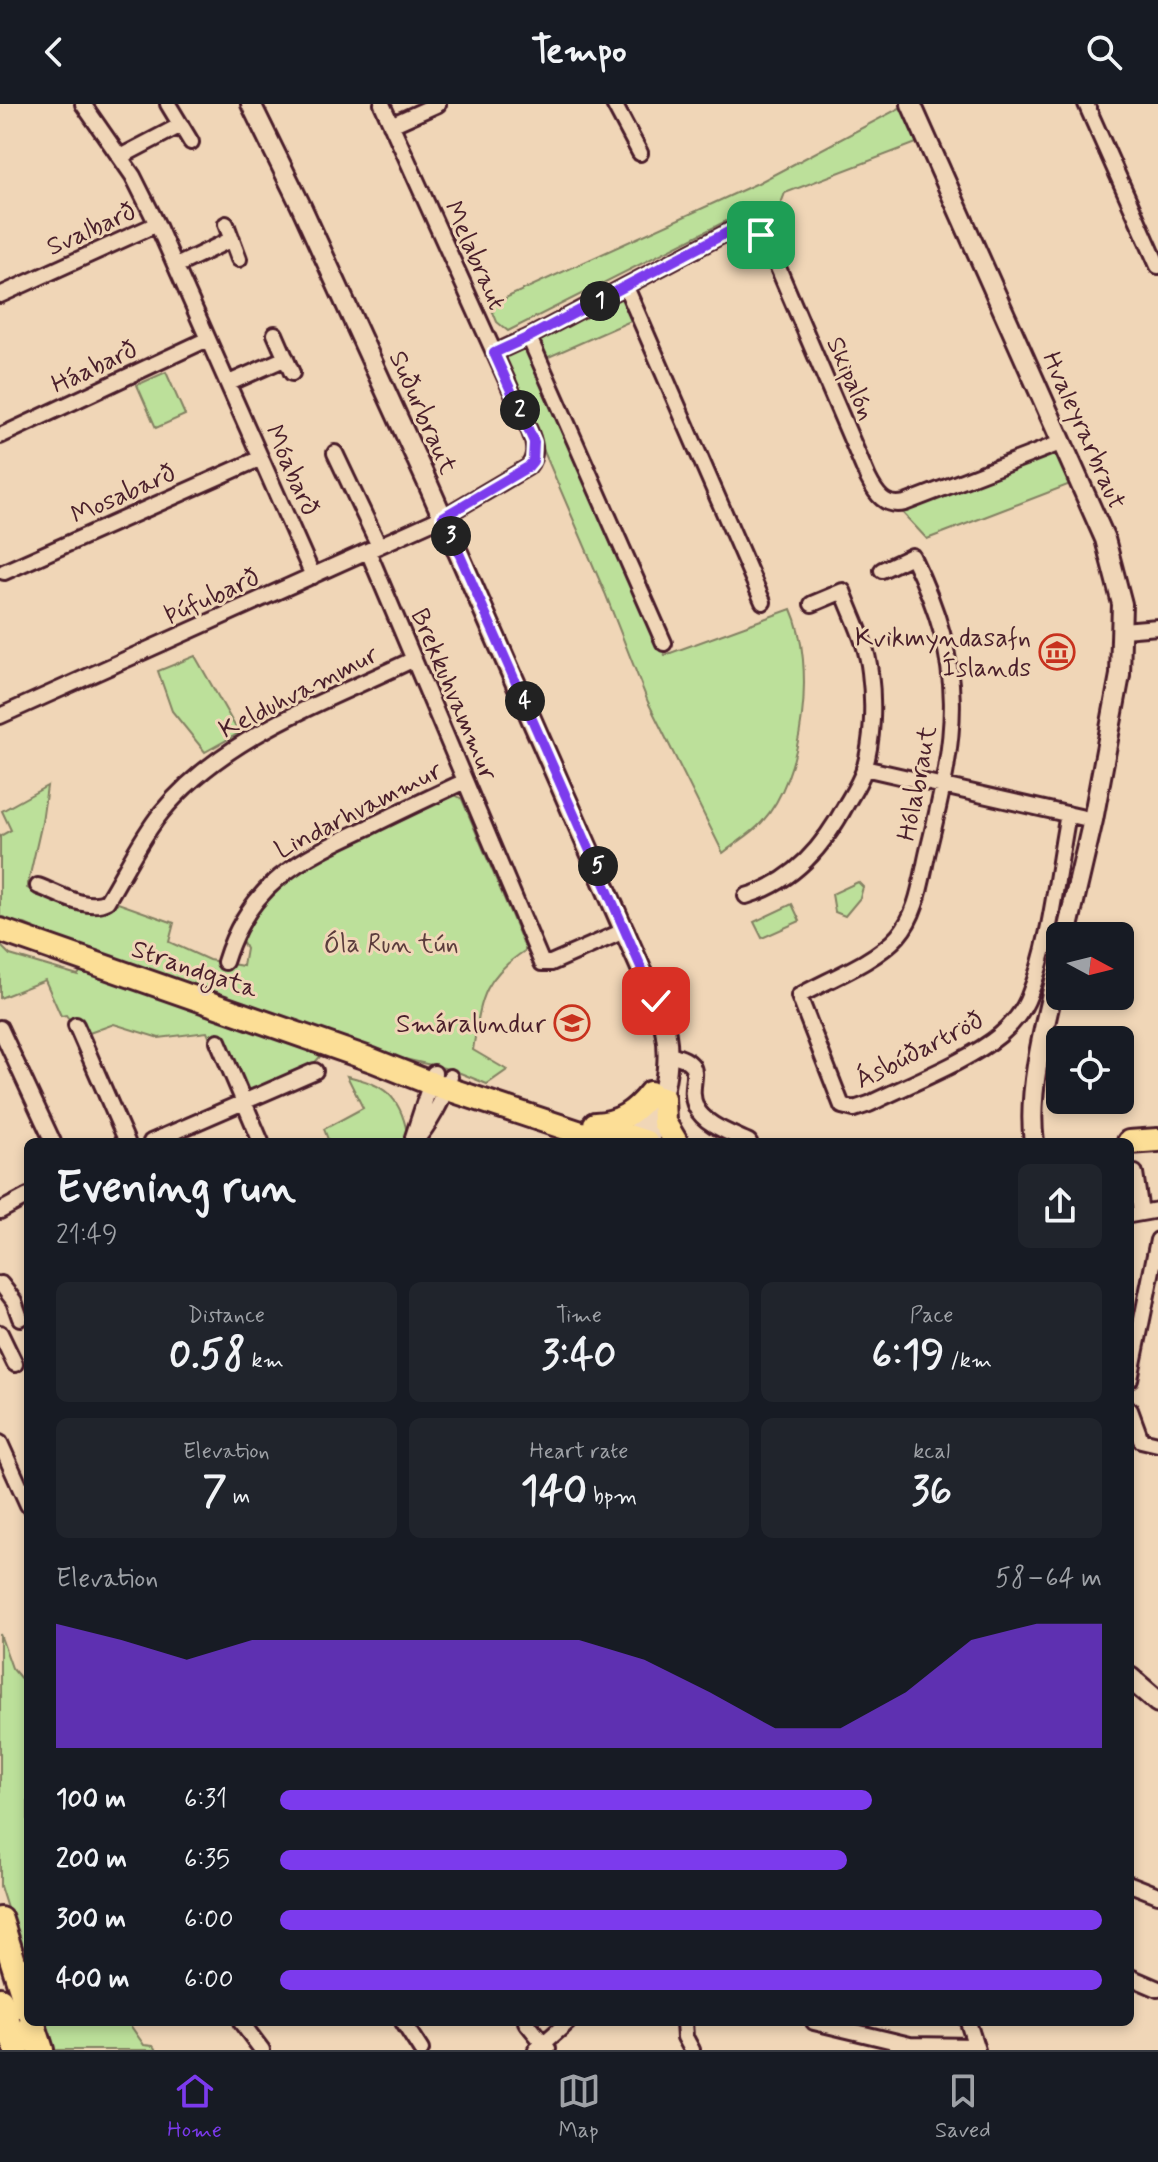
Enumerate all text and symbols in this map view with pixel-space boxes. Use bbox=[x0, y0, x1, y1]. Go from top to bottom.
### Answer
text: Tempo bbox=[531, 29, 627, 76]
icon: back bbox=[32, 30, 76, 74]
icon: search bbox=[1082, 30, 1126, 74]
street label: Svalbarð bbox=[42, 195, 142, 265]
street label: Melabraut bbox=[435, 196, 513, 316]
pin bbox=[727, 201, 795, 269]
icon: arrive bbox=[739, 213, 783, 257]
pin: 1 bbox=[580, 281, 620, 321]
text: 1 bbox=[595, 287, 605, 315]
street label: Skipalón bbox=[817, 332, 883, 426]
street label: Háabarð bbox=[46, 333, 144, 403]
street label: Suðurbraut bbox=[380, 346, 464, 480]
street label: Hvaleyrarbraut bbox=[1033, 347, 1133, 515]
pin: 2 bbox=[500, 390, 540, 430]
text: 2 bbox=[515, 396, 525, 424]
street label: Móabarð bbox=[256, 420, 326, 522]
street label: Mosabarð bbox=[66, 457, 182, 533]
pin: 3 bbox=[431, 516, 471, 556]
text: 3 bbox=[446, 522, 456, 550]
street label: Þúfubarð bbox=[160, 561, 266, 633]
street label: Brekkuhvammur bbox=[402, 604, 505, 787]
place label: Kvikmyndasafn Íslands bbox=[855, 622, 1031, 686]
museum icon: Kvikmyndasafn Íslands bbox=[1038, 633, 1076, 671]
street label: Kelduhvammur bbox=[214, 638, 384, 747]
pin: 4 bbox=[505, 681, 545, 721]
text: 4 bbox=[519, 687, 531, 715]
street label: Hólabraut bbox=[890, 723, 946, 844]
street label: Lindarhvammur bbox=[269, 754, 449, 868]
pin: 5 bbox=[578, 846, 618, 886]
text: 5 bbox=[591, 852, 605, 880]
north arrow bbox=[1046, 922, 1134, 1010]
map controls bbox=[1046, 922, 1134, 1114]
park label: Óla Run tún bbox=[324, 928, 458, 962]
street label: Strandgata bbox=[126, 932, 262, 1009]
pin bbox=[622, 967, 690, 1035]
icon: check bbox=[634, 979, 678, 1023]
street label: Ásbúðartröð bbox=[849, 1003, 990, 1098]
school or university icon: Smáralundur bbox=[553, 1004, 591, 1042]
place label: Smáralundur bbox=[396, 1008, 546, 1042]
button: locate bbox=[1046, 1026, 1134, 1114]
text: Evening run bbox=[56, 1160, 296, 1218]
button: share bbox=[1018, 1164, 1102, 1248]
text: 21:49 bbox=[56, 1219, 118, 1253]
text: Distance bbox=[188, 1302, 265, 1330]
text: Time bbox=[556, 1302, 602, 1330]
text: Pace bbox=[910, 1302, 954, 1330]
text: 0.58 bbox=[169, 1330, 246, 1382]
text: 3:40 bbox=[542, 1330, 616, 1382]
text: 6:19 bbox=[871, 1330, 944, 1382]
text: km bbox=[246, 1347, 284, 1375]
text: /km bbox=[944, 1347, 992, 1375]
text: Elevation bbox=[183, 1438, 270, 1466]
text: Heart rate bbox=[530, 1438, 628, 1466]
text: kcal bbox=[913, 1438, 950, 1466]
text: 7 bbox=[202, 1466, 227, 1518]
text: 140 bbox=[521, 1466, 587, 1518]
text: 36 bbox=[912, 1466, 952, 1518]
text: m bbox=[227, 1483, 250, 1511]
text: bpm bbox=[587, 1483, 637, 1511]
text: Elevation bbox=[56, 1562, 158, 1596]
text: 58–64 m bbox=[995, 1562, 1102, 1596]
text: 100 m bbox=[56, 1783, 126, 1817]
text: 6:31 bbox=[184, 1783, 227, 1817]
text: 200 m bbox=[56, 1843, 127, 1877]
text: 6:35 bbox=[184, 1843, 230, 1877]
text: 300 m bbox=[56, 1903, 126, 1937]
text: 6:00 bbox=[184, 1903, 234, 1937]
text: 400 m bbox=[56, 1963, 129, 1997]
text: 6:00 bbox=[184, 1963, 234, 1997]
tab: Home bbox=[167, 2069, 222, 2145]
tab: Map bbox=[557, 2069, 601, 2145]
tab: Saved bbox=[935, 2069, 991, 2145]

